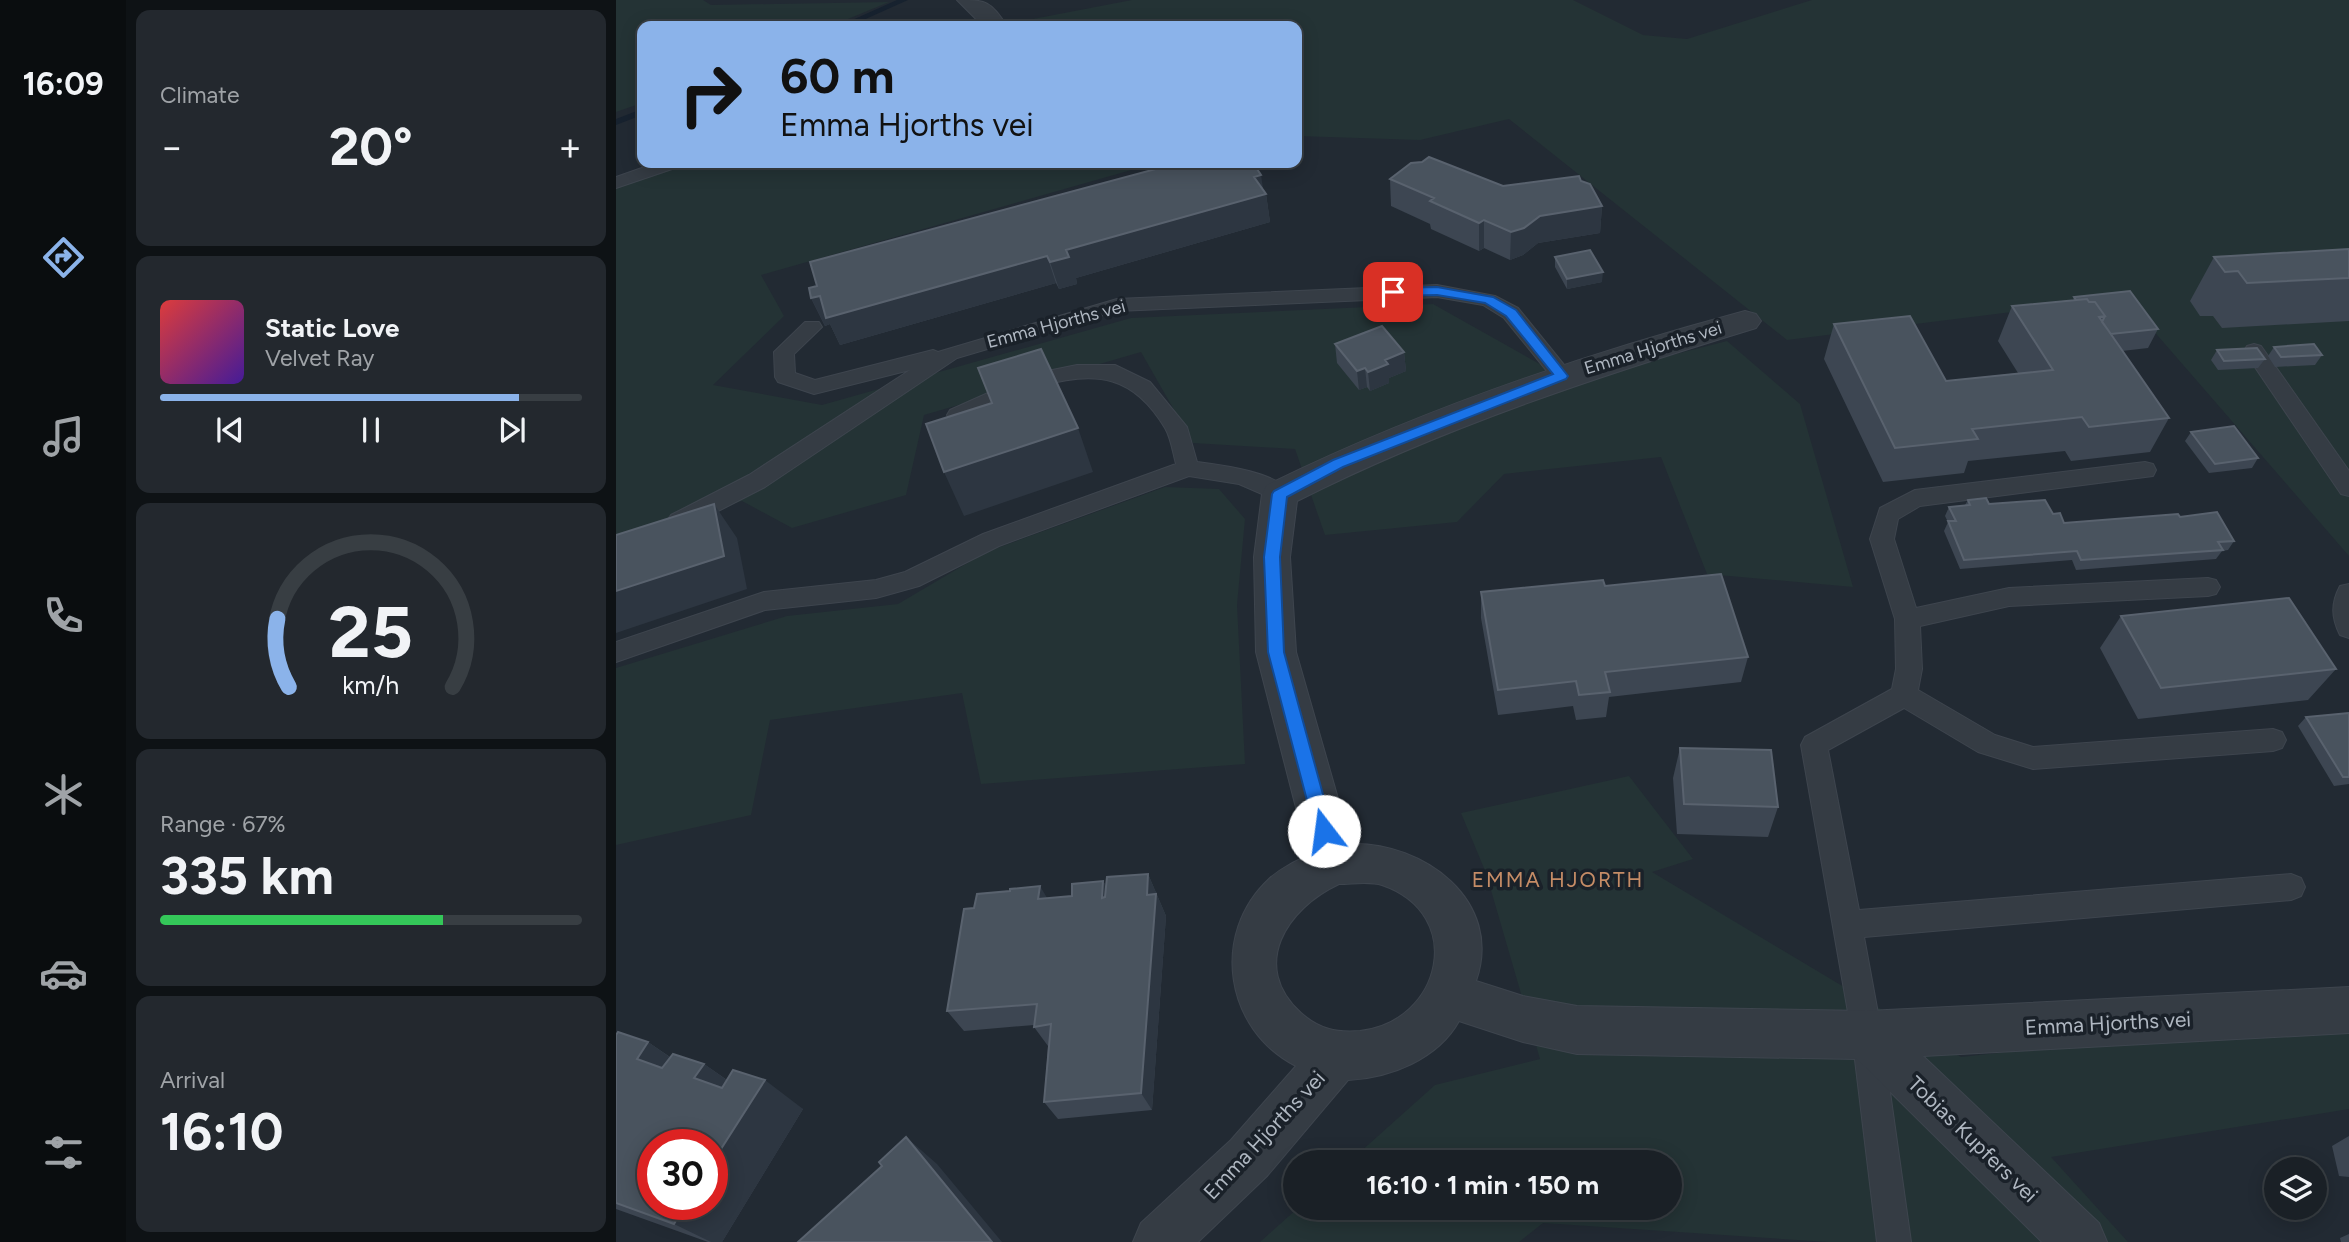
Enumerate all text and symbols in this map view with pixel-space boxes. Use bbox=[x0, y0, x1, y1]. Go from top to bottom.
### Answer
text: 60 m bbox=[780, 46, 895, 105]
icon: right bbox=[665, 49, 756, 140]
text: 16:09 bbox=[23, 65, 104, 103]
text: Climate bbox=[160, 81, 239, 109]
text: Emma Hjorths vei bbox=[780, 106, 1034, 144]
text: 20° bbox=[329, 116, 413, 178]
text: − bbox=[160, 124, 184, 170]
text: + bbox=[558, 124, 582, 170]
icon: directions bbox=[39, 233, 88, 282]
pin bbox=[1363, 262, 1423, 322]
icon: arrive bbox=[1374, 273, 1412, 311]
street label: Emma Hjorths vei bbox=[984, 295, 1128, 353]
text: Static Love bbox=[265, 312, 399, 344]
street label: Emma Hjorths vei bbox=[1582, 317, 1724, 379]
text: Velvet Ray bbox=[265, 344, 374, 372]
icon: previous bbox=[211, 411, 249, 449]
icon: pause bbox=[352, 411, 390, 449]
icon: next bbox=[493, 411, 531, 449]
icon: music bbox=[39, 412, 88, 461]
text: 25 bbox=[329, 588, 413, 675]
icon: phone bbox=[39, 591, 88, 640]
text: km/h bbox=[342, 670, 400, 700]
icon: climate bbox=[39, 770, 88, 819]
position arrow bbox=[1287, 794, 1361, 868]
text: Range · 67% bbox=[160, 810, 286, 838]
text: 335 km bbox=[160, 845, 334, 907]
district label: EMMA HJORTH bbox=[1472, 867, 1644, 892]
icon: car bbox=[39, 949, 88, 998]
street label: Emma Hjorths vei bbox=[2024, 1006, 2192, 1040]
text: Arrival bbox=[160, 1066, 225, 1094]
street label: Emma Hjorths vei bbox=[1198, 1066, 1330, 1204]
street label: Tobias Kupfers vei bbox=[1903, 1071, 2043, 1207]
text: 16:10 bbox=[160, 1101, 283, 1163]
icon: filters bbox=[39, 1128, 88, 1177]
speed limit sign: 30 bbox=[637, 1129, 728, 1220]
map controls bbox=[2264, 1157, 2327, 1220]
button: layers bbox=[2264, 1157, 2327, 1220]
text: 16:10 · 1 min · 150 m bbox=[1366, 1169, 1599, 1201]

